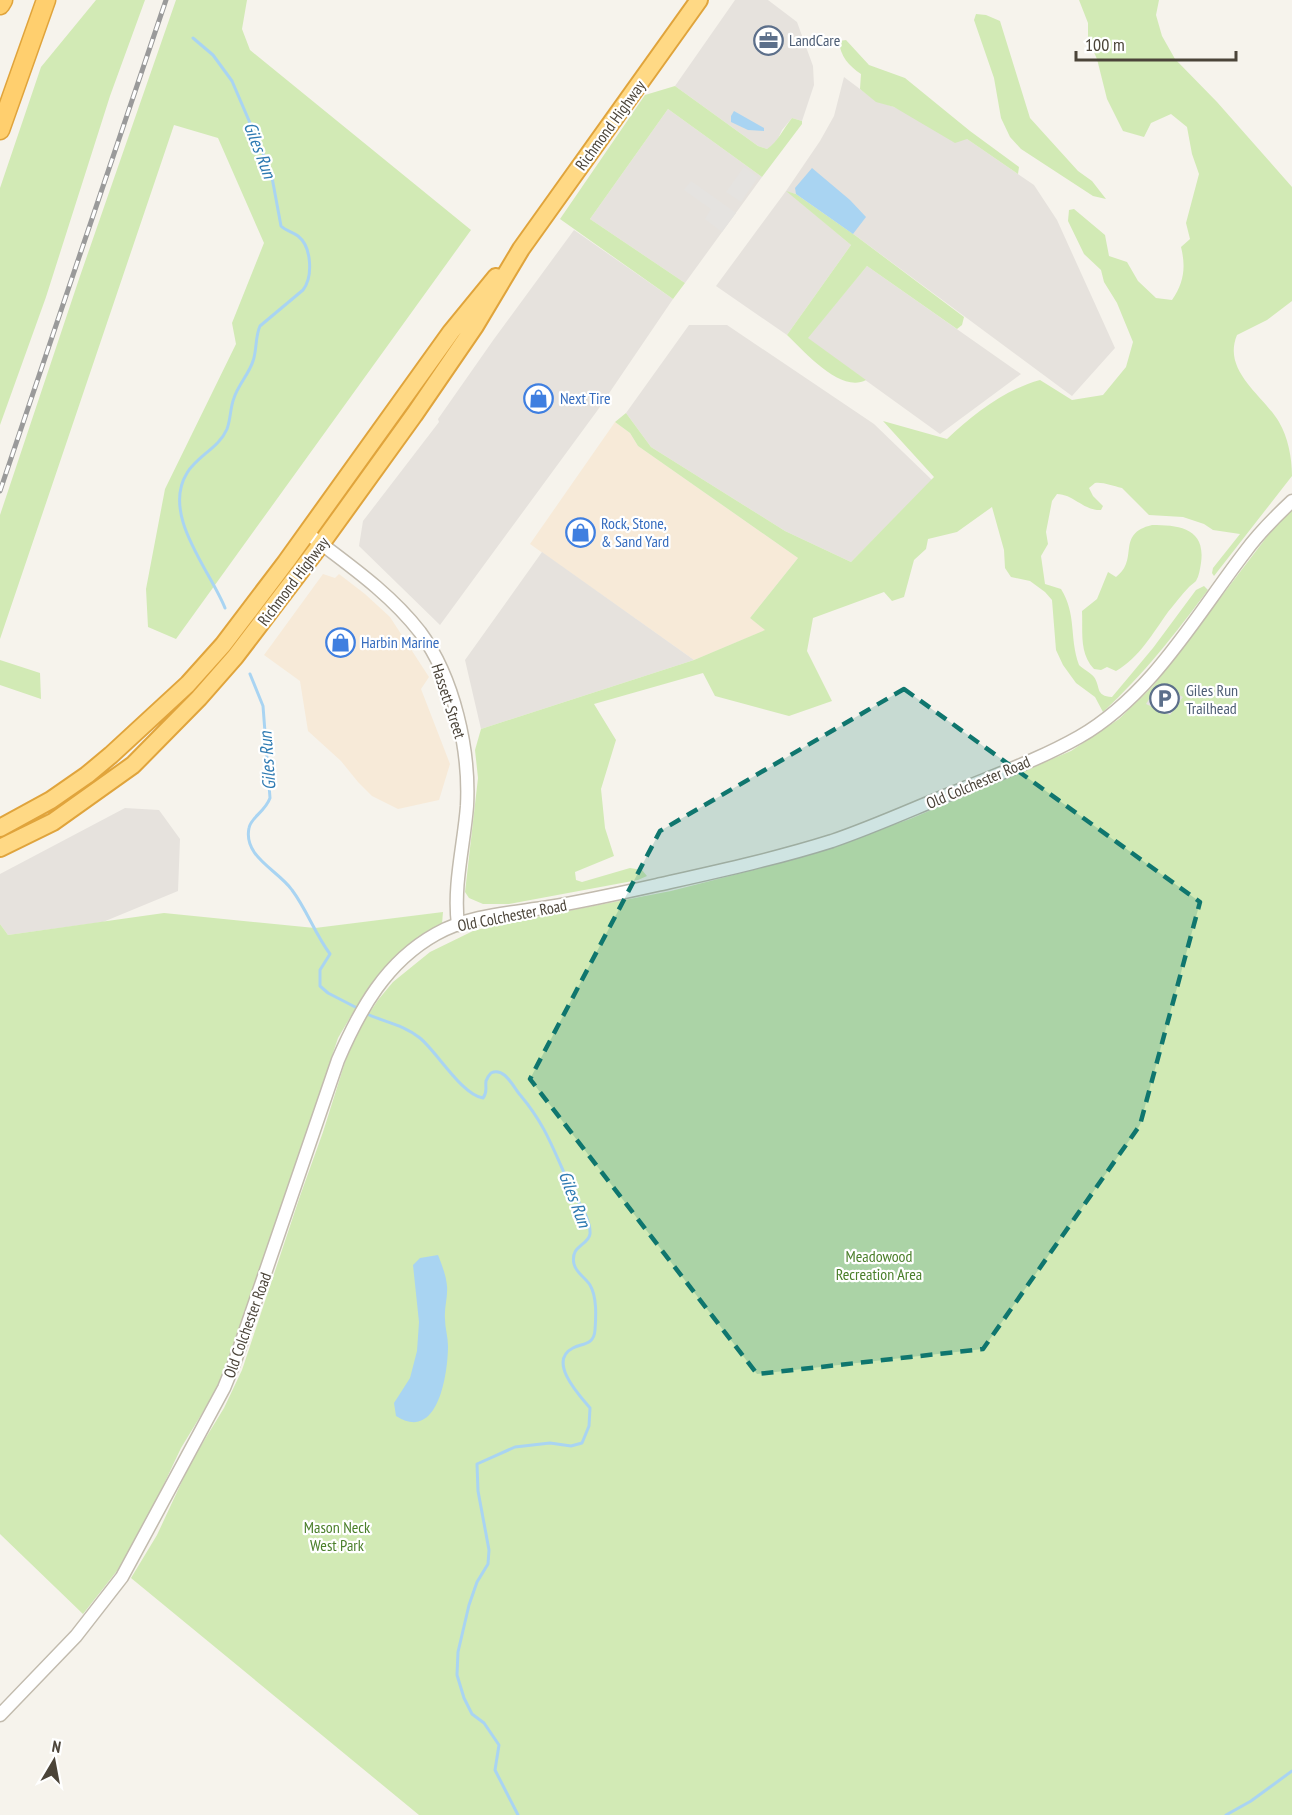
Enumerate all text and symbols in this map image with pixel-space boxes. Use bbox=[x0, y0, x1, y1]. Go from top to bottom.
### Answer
office icon: LandCare bbox=[752, 24, 784, 56]
scale bar bbox=[1076, 24, 1236, 62]
place label: LandCare bbox=[789, 30, 840, 50]
text: 100 m bbox=[1085, 33, 1125, 56]
street label: Richmond Highway bbox=[571, 76, 649, 174]
water label: Giles Run bbox=[239, 118, 282, 183]
shop icon: Next Tire bbox=[523, 382, 555, 414]
place label: Next Tire bbox=[560, 388, 611, 408]
place label: Rock, Stone, & Sand Yard bbox=[601, 513, 669, 551]
shop icon: Rock, Stone, & Sand Yard bbox=[564, 516, 596, 548]
street label: Richmond Highway bbox=[253, 532, 333, 630]
shop icon: Harbin Marine bbox=[324, 626, 356, 658]
place label: Harbin Marine bbox=[361, 632, 439, 652]
street label: Hassett Street bbox=[427, 661, 471, 742]
place label: Giles Run Trailhead bbox=[1186, 680, 1238, 718]
parking icon: Giles Run Trailhead bbox=[1149, 683, 1181, 715]
water label: Giles Run bbox=[253, 730, 281, 791]
street label: Old Colchester Road bbox=[923, 751, 1033, 813]
street label: Old Colchester Road bbox=[456, 895, 568, 935]
water label: Giles Run bbox=[554, 1167, 597, 1232]
park label: Meadowood Recreation Area bbox=[836, 1246, 922, 1284]
street label: Old Colchester Road bbox=[219, 1269, 275, 1381]
park label: Mason Neck West Park bbox=[304, 1517, 371, 1555]
north arrow bbox=[24, 1731, 84, 1791]
text: N bbox=[51, 1736, 63, 1757]

